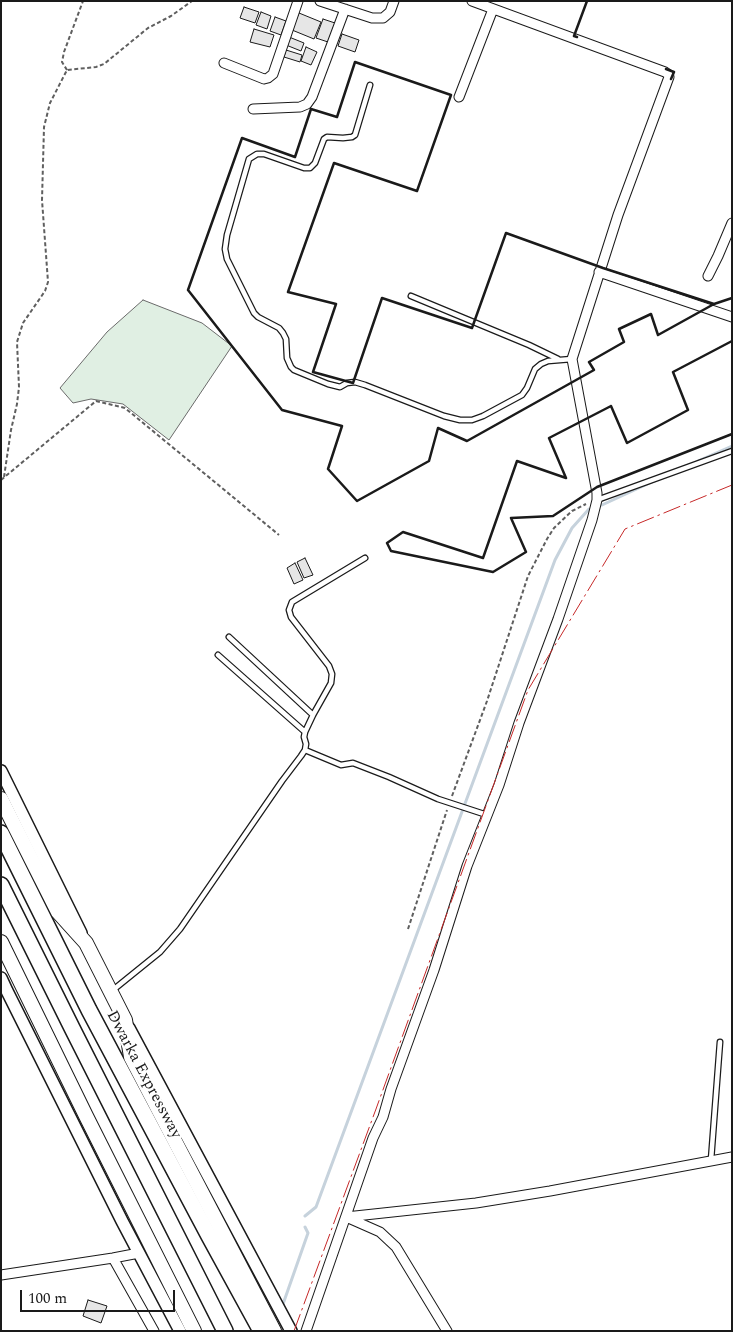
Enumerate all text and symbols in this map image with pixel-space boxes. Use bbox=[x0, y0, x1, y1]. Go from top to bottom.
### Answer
street label: Dwarka Expressway bbox=[101, 1008, 185, 1142]
scale bar bbox=[22, 1280, 178, 1312]
text: 100 m bbox=[28, 1287, 67, 1310]

